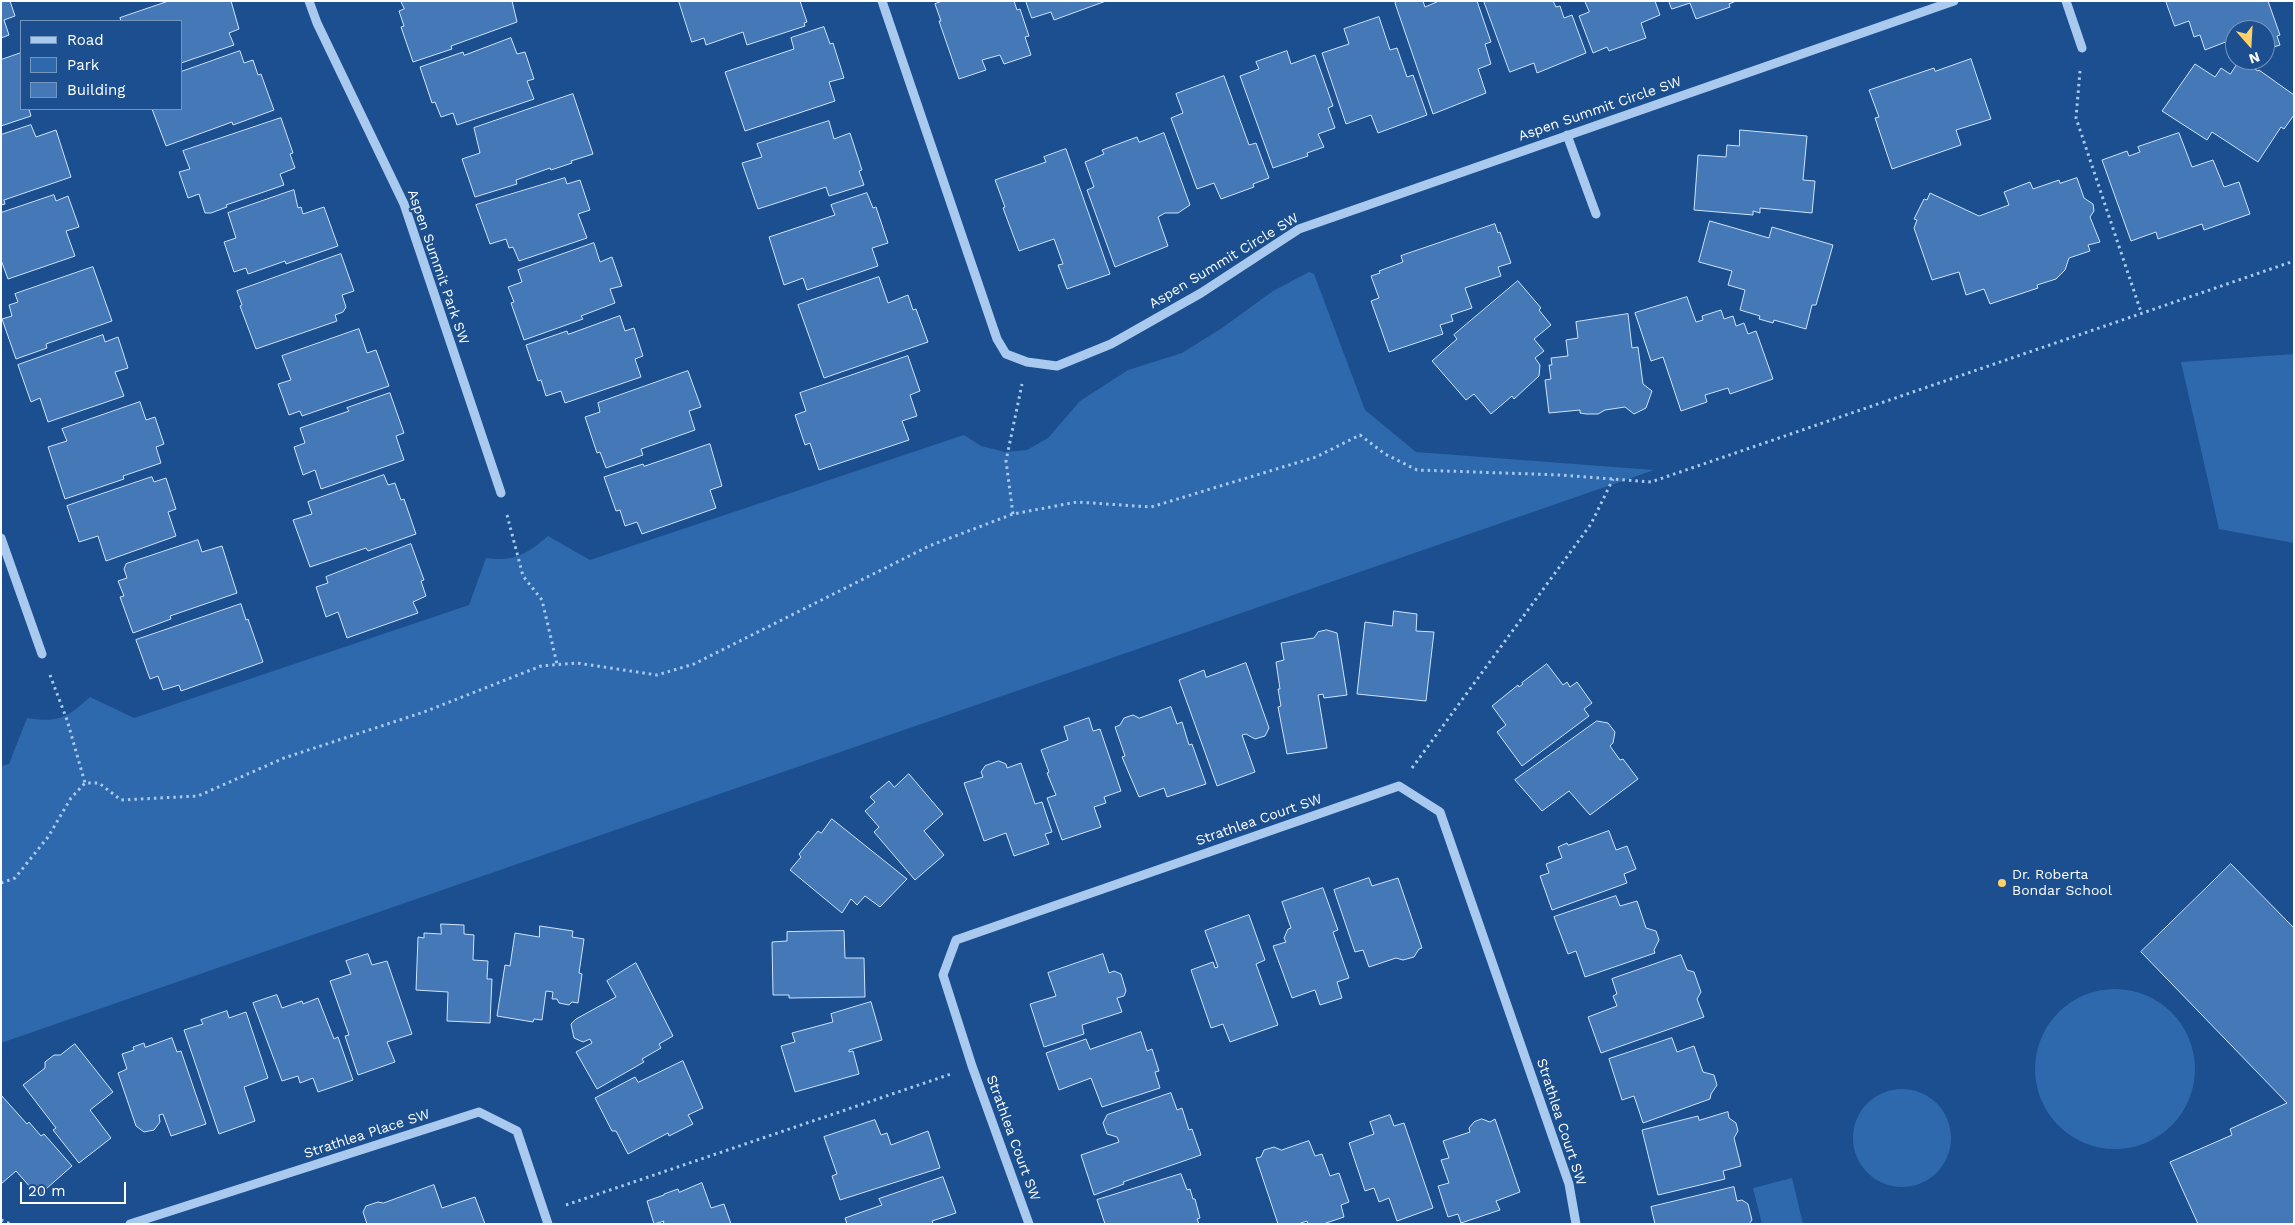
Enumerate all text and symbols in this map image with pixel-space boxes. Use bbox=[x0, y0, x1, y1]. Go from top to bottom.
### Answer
legend bbox=[20, 20, 182, 110]
north arrow bbox=[2225, 20, 2275, 70]
text: Road bbox=[67, 31, 104, 49]
text: N bbox=[2247, 49, 2262, 67]
text: Park bbox=[67, 56, 99, 74]
street label: Aspen Summit Circle SW bbox=[1516, 73, 1684, 145]
text: Building bbox=[67, 81, 125, 99]
street label: Aspen Summit Park SW bbox=[404, 187, 472, 347]
street label: Aspen Summit Circle SW bbox=[1146, 210, 1302, 312]
street label: Strathlea Court SW bbox=[1194, 790, 1324, 850]
place label: Dr. Roberta Bondar School bbox=[2012, 867, 2112, 900]
marker: Dr. Roberta Bondar School bbox=[1996, 877, 2008, 889]
street label: Strathlea Court SW bbox=[1533, 1056, 1589, 1188]
street label: Strathlea Court SW bbox=[982, 1073, 1044, 1203]
street label: Strathlea Place SW bbox=[302, 1106, 432, 1162]
scale bar bbox=[22, 1172, 129, 1204]
text: 20 m bbox=[28, 1182, 66, 1200]

